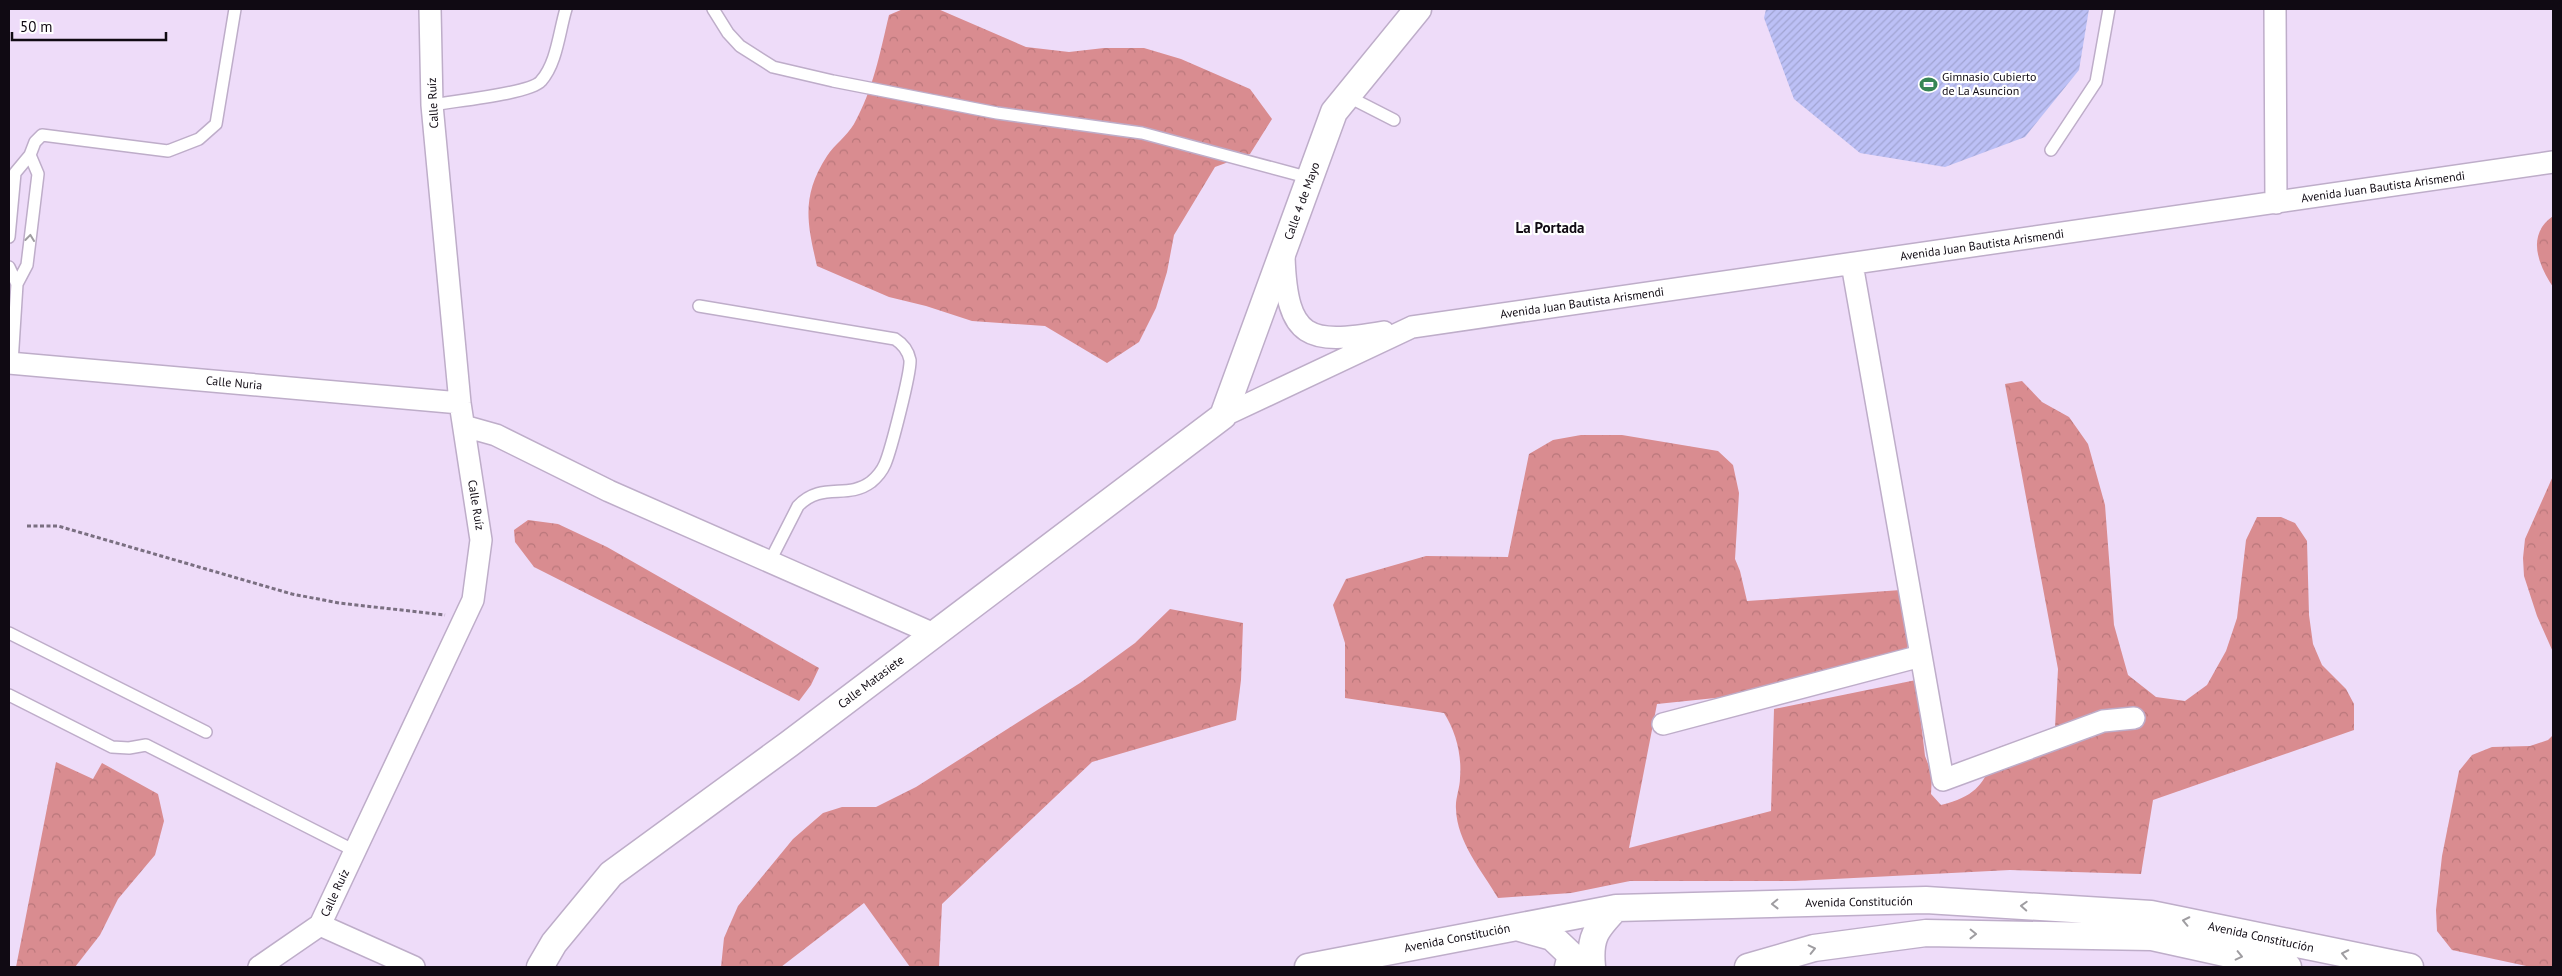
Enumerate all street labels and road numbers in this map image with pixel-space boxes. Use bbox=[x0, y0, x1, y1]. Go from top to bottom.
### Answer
street label: Calle Ruíz bbox=[424, 77, 441, 129]
street label: Calle 4 de Mayo bbox=[1281, 160, 1323, 242]
street label: Avenida Juan Bautista Arismendi bbox=[2300, 168, 2466, 205]
street label: Avenida Juan Bautista Arismendi bbox=[1899, 226, 2065, 263]
street label: Avenida Juan Bautista Arismendi bbox=[1499, 284, 1665, 321]
street label: Calle Nuria bbox=[205, 373, 263, 392]
street label: Calle Ruíz bbox=[465, 479, 488, 531]
street label: Calle Matasiete bbox=[835, 652, 907, 711]
street label: Calle Ruíz bbox=[317, 867, 352, 919]
street label: Avenida Constitución bbox=[1805, 893, 1913, 910]
street label: Avenida Constitución bbox=[2207, 918, 2315, 955]
street label: Avenida Constitución bbox=[1403, 920, 1511, 955]

